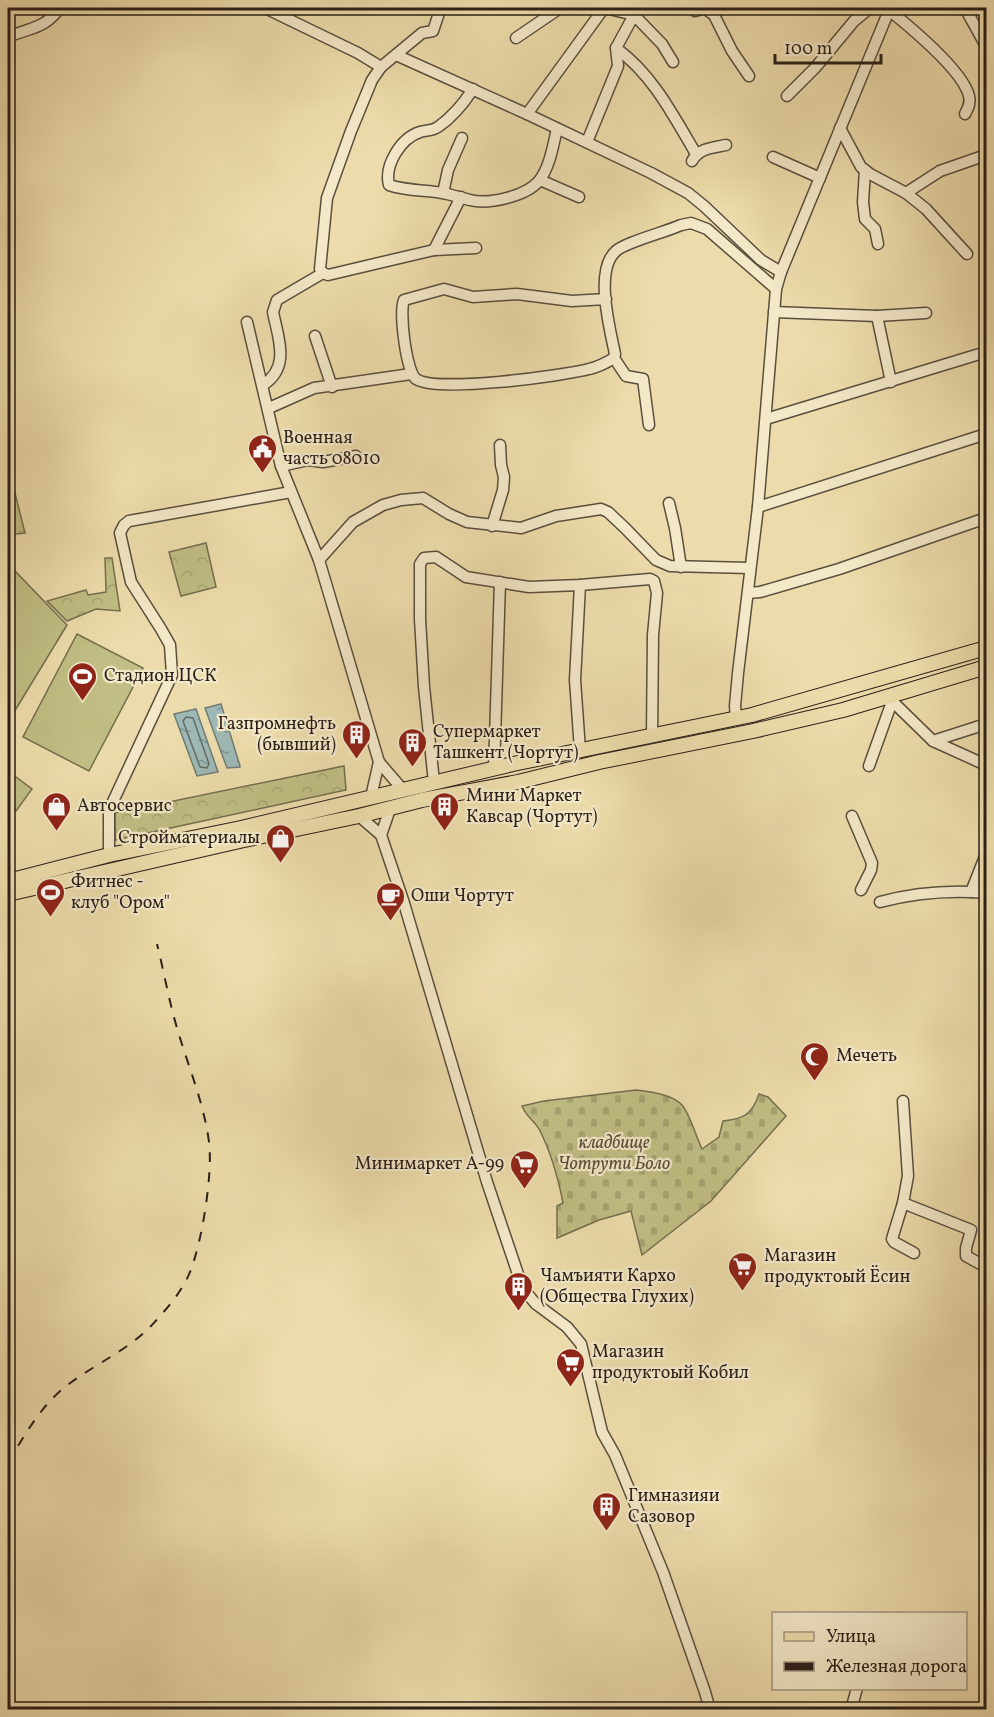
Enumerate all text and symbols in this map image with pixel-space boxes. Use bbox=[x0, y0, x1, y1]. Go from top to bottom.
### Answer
scale bar bbox=[775, 27, 882, 65]
text: 100 m bbox=[784, 37, 833, 62]
place label: Военная часть 08010 bbox=[283, 426, 380, 472]
public building icon: Военная часть 08010 bbox=[246, 432, 278, 474]
sports icon: Стадион ЦСК bbox=[67, 660, 99, 702]
place label: Стадион ЦСК bbox=[104, 664, 217, 689]
place label: Газпромнефть (бывший) bbox=[218, 712, 336, 758]
building icon: Газпромнефть (бывший) bbox=[341, 718, 373, 760]
place label: Супермаркет Ташкент (Чортут) bbox=[433, 720, 578, 766]
building icon: Супермаркет Ташкент (Чортут) bbox=[396, 726, 428, 768]
place label: Мини Маркет Кавсар (Чортут) bbox=[466, 784, 597, 830]
shop icon: Автосервис bbox=[40, 790, 72, 832]
building icon: Мини Маркет Кавсар (Чортут) bbox=[429, 790, 461, 832]
place label: Автосервис bbox=[77, 794, 172, 819]
shop icon: Стройматериалы bbox=[265, 822, 297, 864]
place label: Стройматериалы bbox=[118, 826, 260, 851]
place label: Фитнес - клуб "Ором" bbox=[71, 870, 170, 916]
sports icon: Фитнес - клуб "Ором" bbox=[34, 876, 66, 918]
cafe icon: Оши Чортут bbox=[374, 880, 406, 922]
place label: Оши Чортут bbox=[411, 884, 514, 909]
mosque icon: Мечеть bbox=[799, 1040, 831, 1082]
place label: Мечеть bbox=[836, 1044, 897, 1069]
park label: кладбище Чотрути Боло bbox=[558, 1131, 670, 1177]
supermarket icon: Минимаркет А-99 bbox=[509, 1148, 541, 1190]
place label: Минимаркет А-99 bbox=[355, 1152, 504, 1177]
place label: Магазин продуктоый Ёсин bbox=[764, 1244, 910, 1290]
supermarket icon: Магазин продуктоый Ёсин bbox=[727, 1250, 759, 1292]
place label: Чамъияти Кархо (Общества Глухих) bbox=[540, 1264, 694, 1310]
building icon: Чамъияти Кархо (Общества Глухих) bbox=[503, 1270, 535, 1312]
place label: Магазин продуктоый Кобил bbox=[592, 1340, 749, 1386]
supermarket icon: Магазин продуктоый Кобил bbox=[555, 1346, 587, 1388]
place label: Гимназияи Сазовор bbox=[628, 1484, 720, 1530]
building icon: Гимназияи Сазовор bbox=[591, 1490, 623, 1532]
legend bbox=[772, 1612, 967, 1690]
text: Улица bbox=[826, 1625, 876, 1650]
text: Железная дорога bbox=[826, 1655, 967, 1680]

